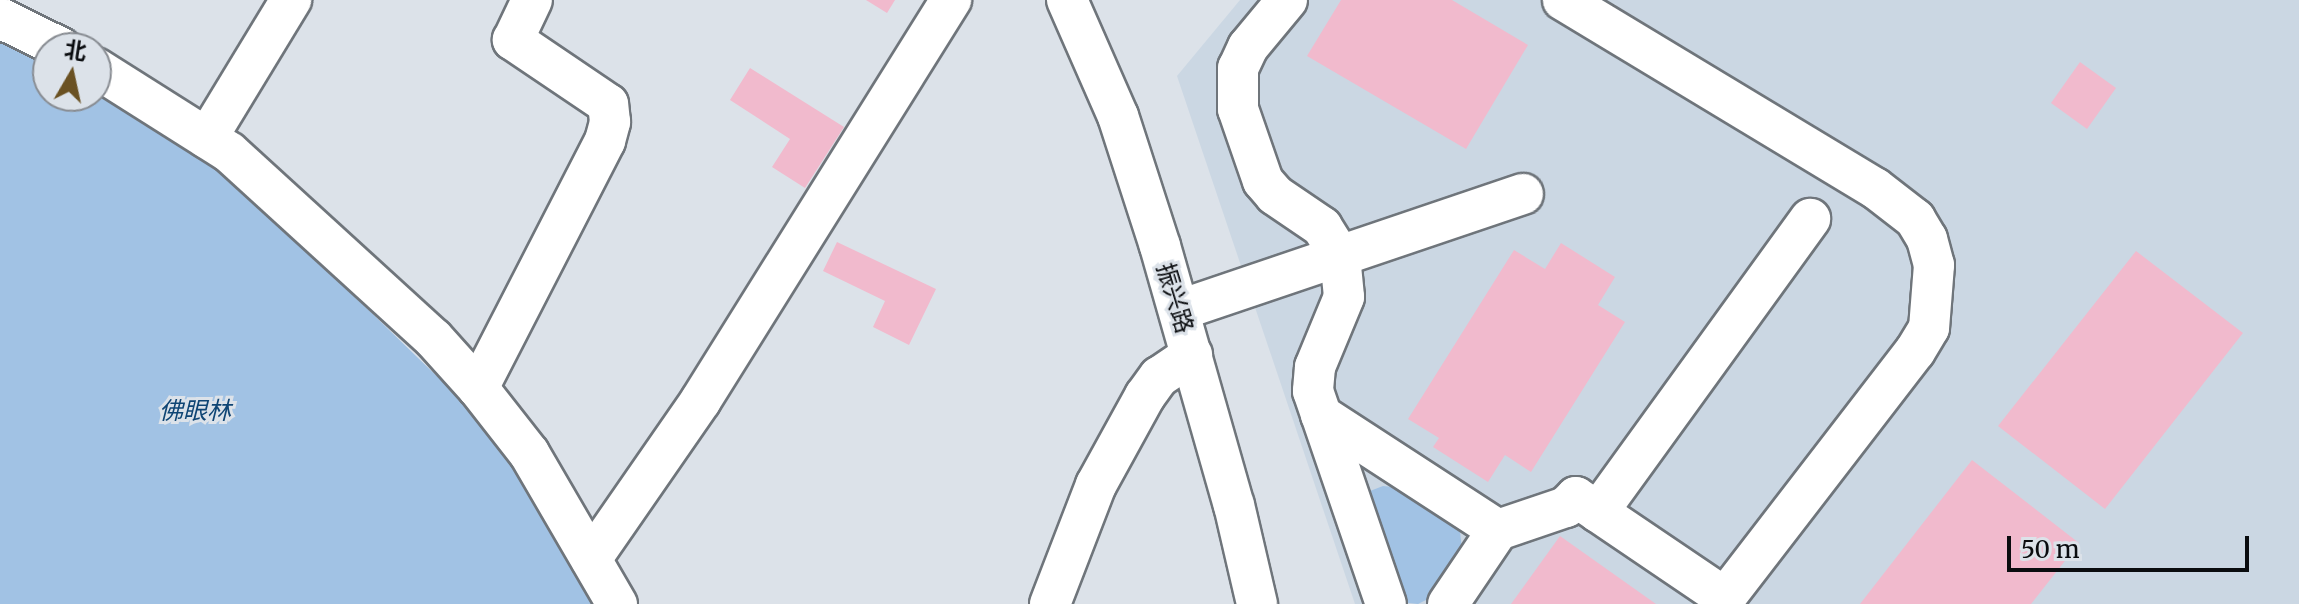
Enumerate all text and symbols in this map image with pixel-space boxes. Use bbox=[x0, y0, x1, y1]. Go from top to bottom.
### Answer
north arrow bbox=[32, 32, 112, 112]
text: 北 bbox=[62, 35, 88, 66]
street label: 振兴路 bbox=[1151, 259, 1199, 337]
park label: 佛眼林 bbox=[159, 397, 231, 425]
scale bar bbox=[2011, 520, 2253, 570]
text: 50 m bbox=[2021, 534, 2080, 565]

